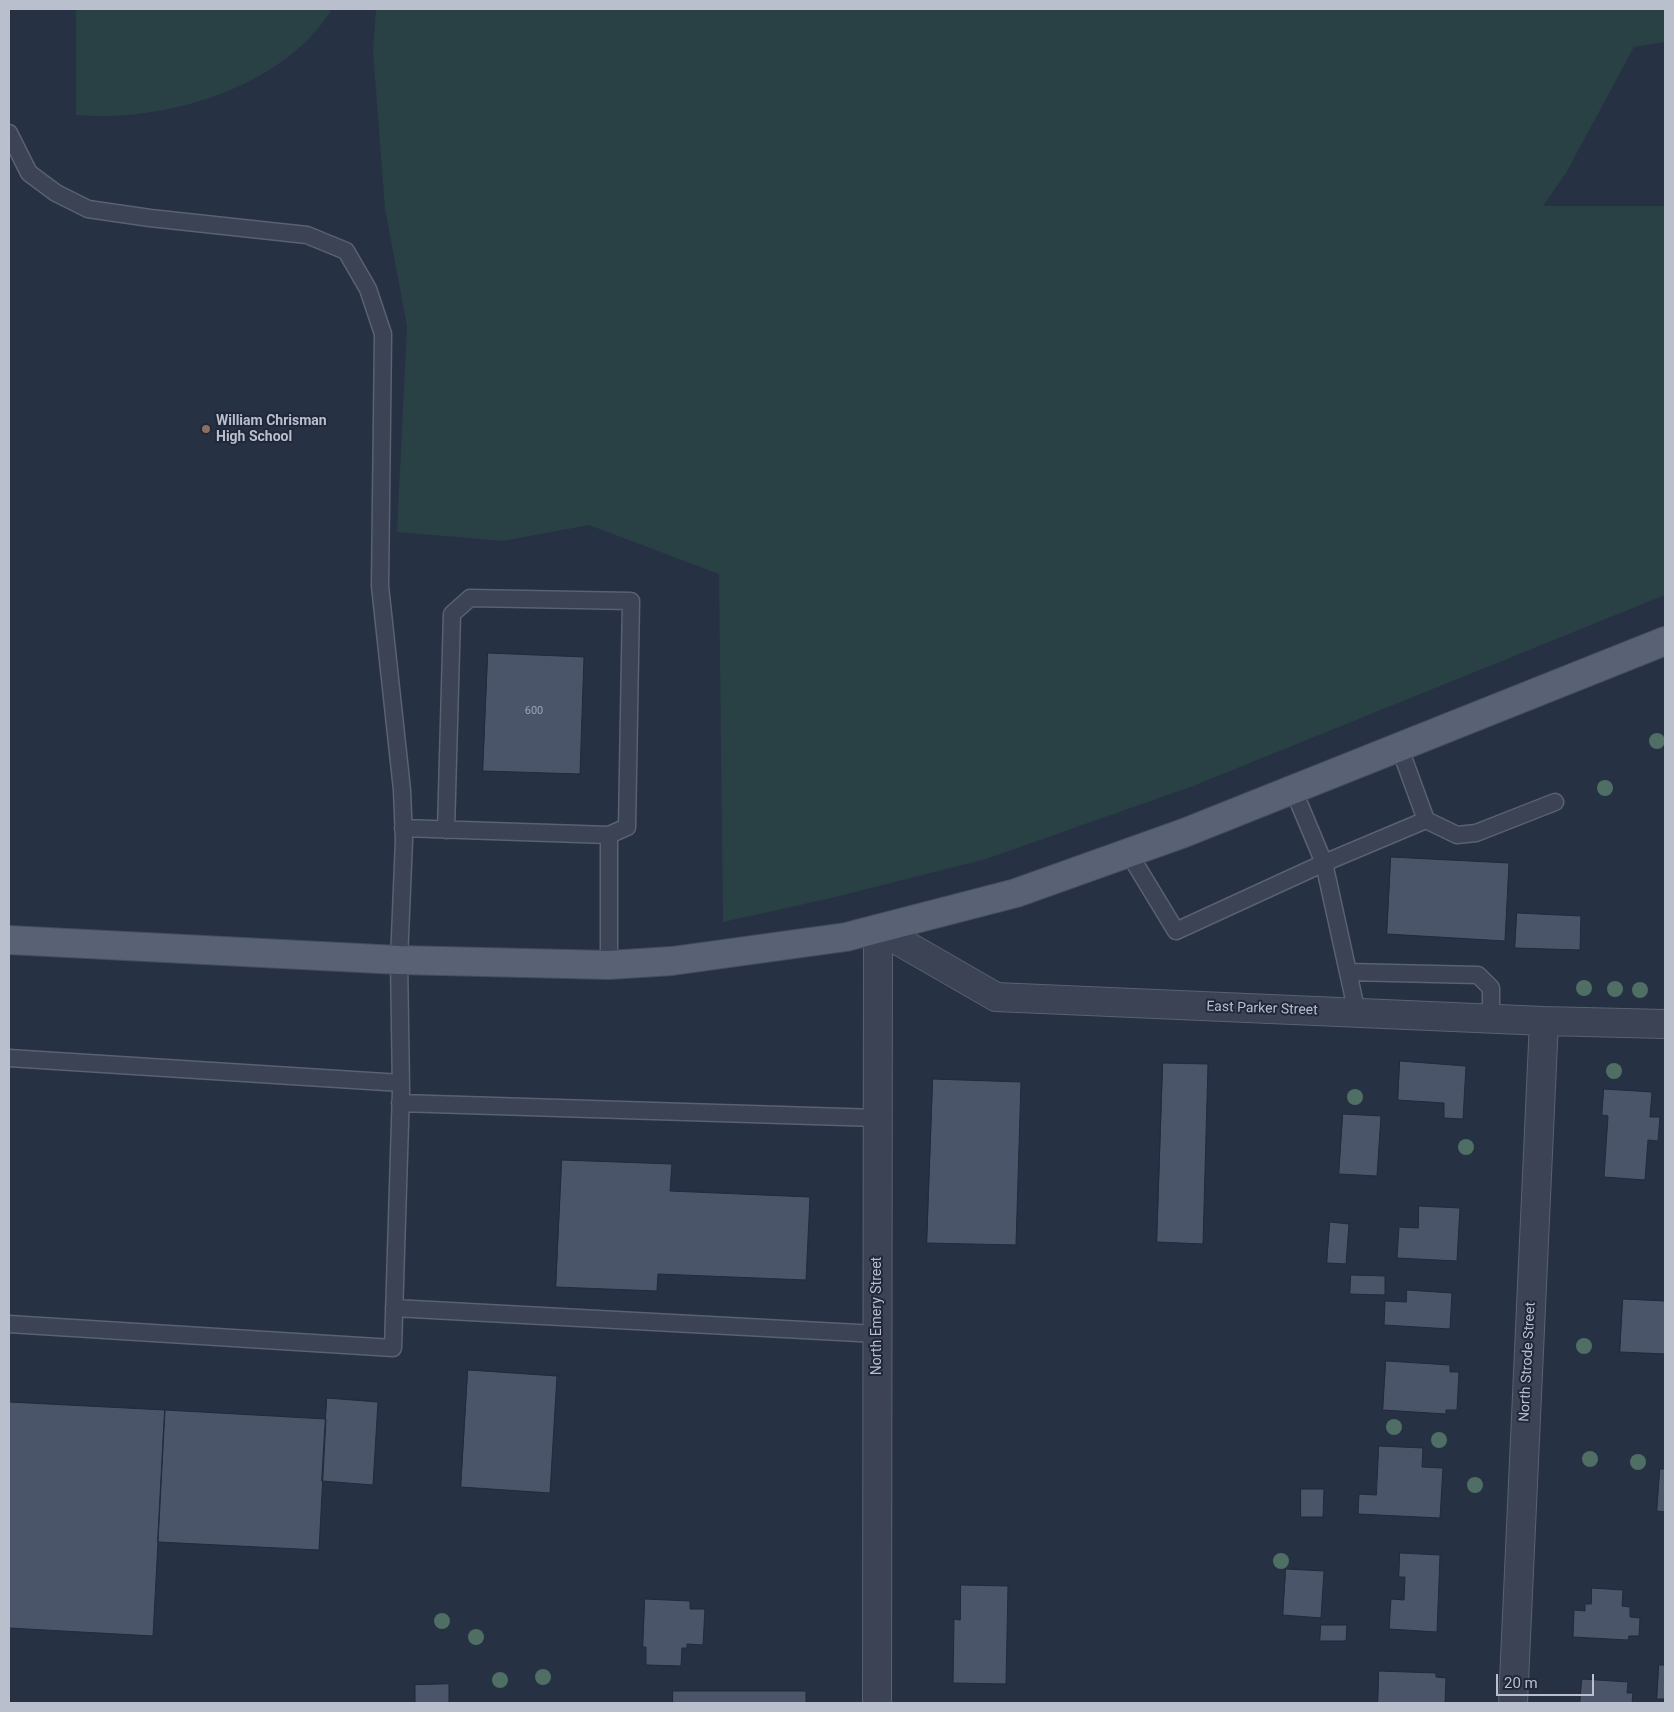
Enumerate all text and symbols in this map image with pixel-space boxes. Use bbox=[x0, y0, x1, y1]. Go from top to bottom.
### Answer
place label: William Chrisman High School bbox=[216, 413, 327, 446]
marker: William Chrisman High School bbox=[200, 423, 212, 435]
house number: 600 bbox=[525, 704, 543, 718]
street label: East Parker Street bbox=[1206, 999, 1318, 1019]
street label: North Emery Street bbox=[869, 1257, 885, 1375]
street label: North Strode Street bbox=[1516, 1302, 1540, 1422]
scale bar bbox=[1499, 1664, 1596, 1696]
text: 20 m bbox=[1504, 1674, 1538, 1692]

